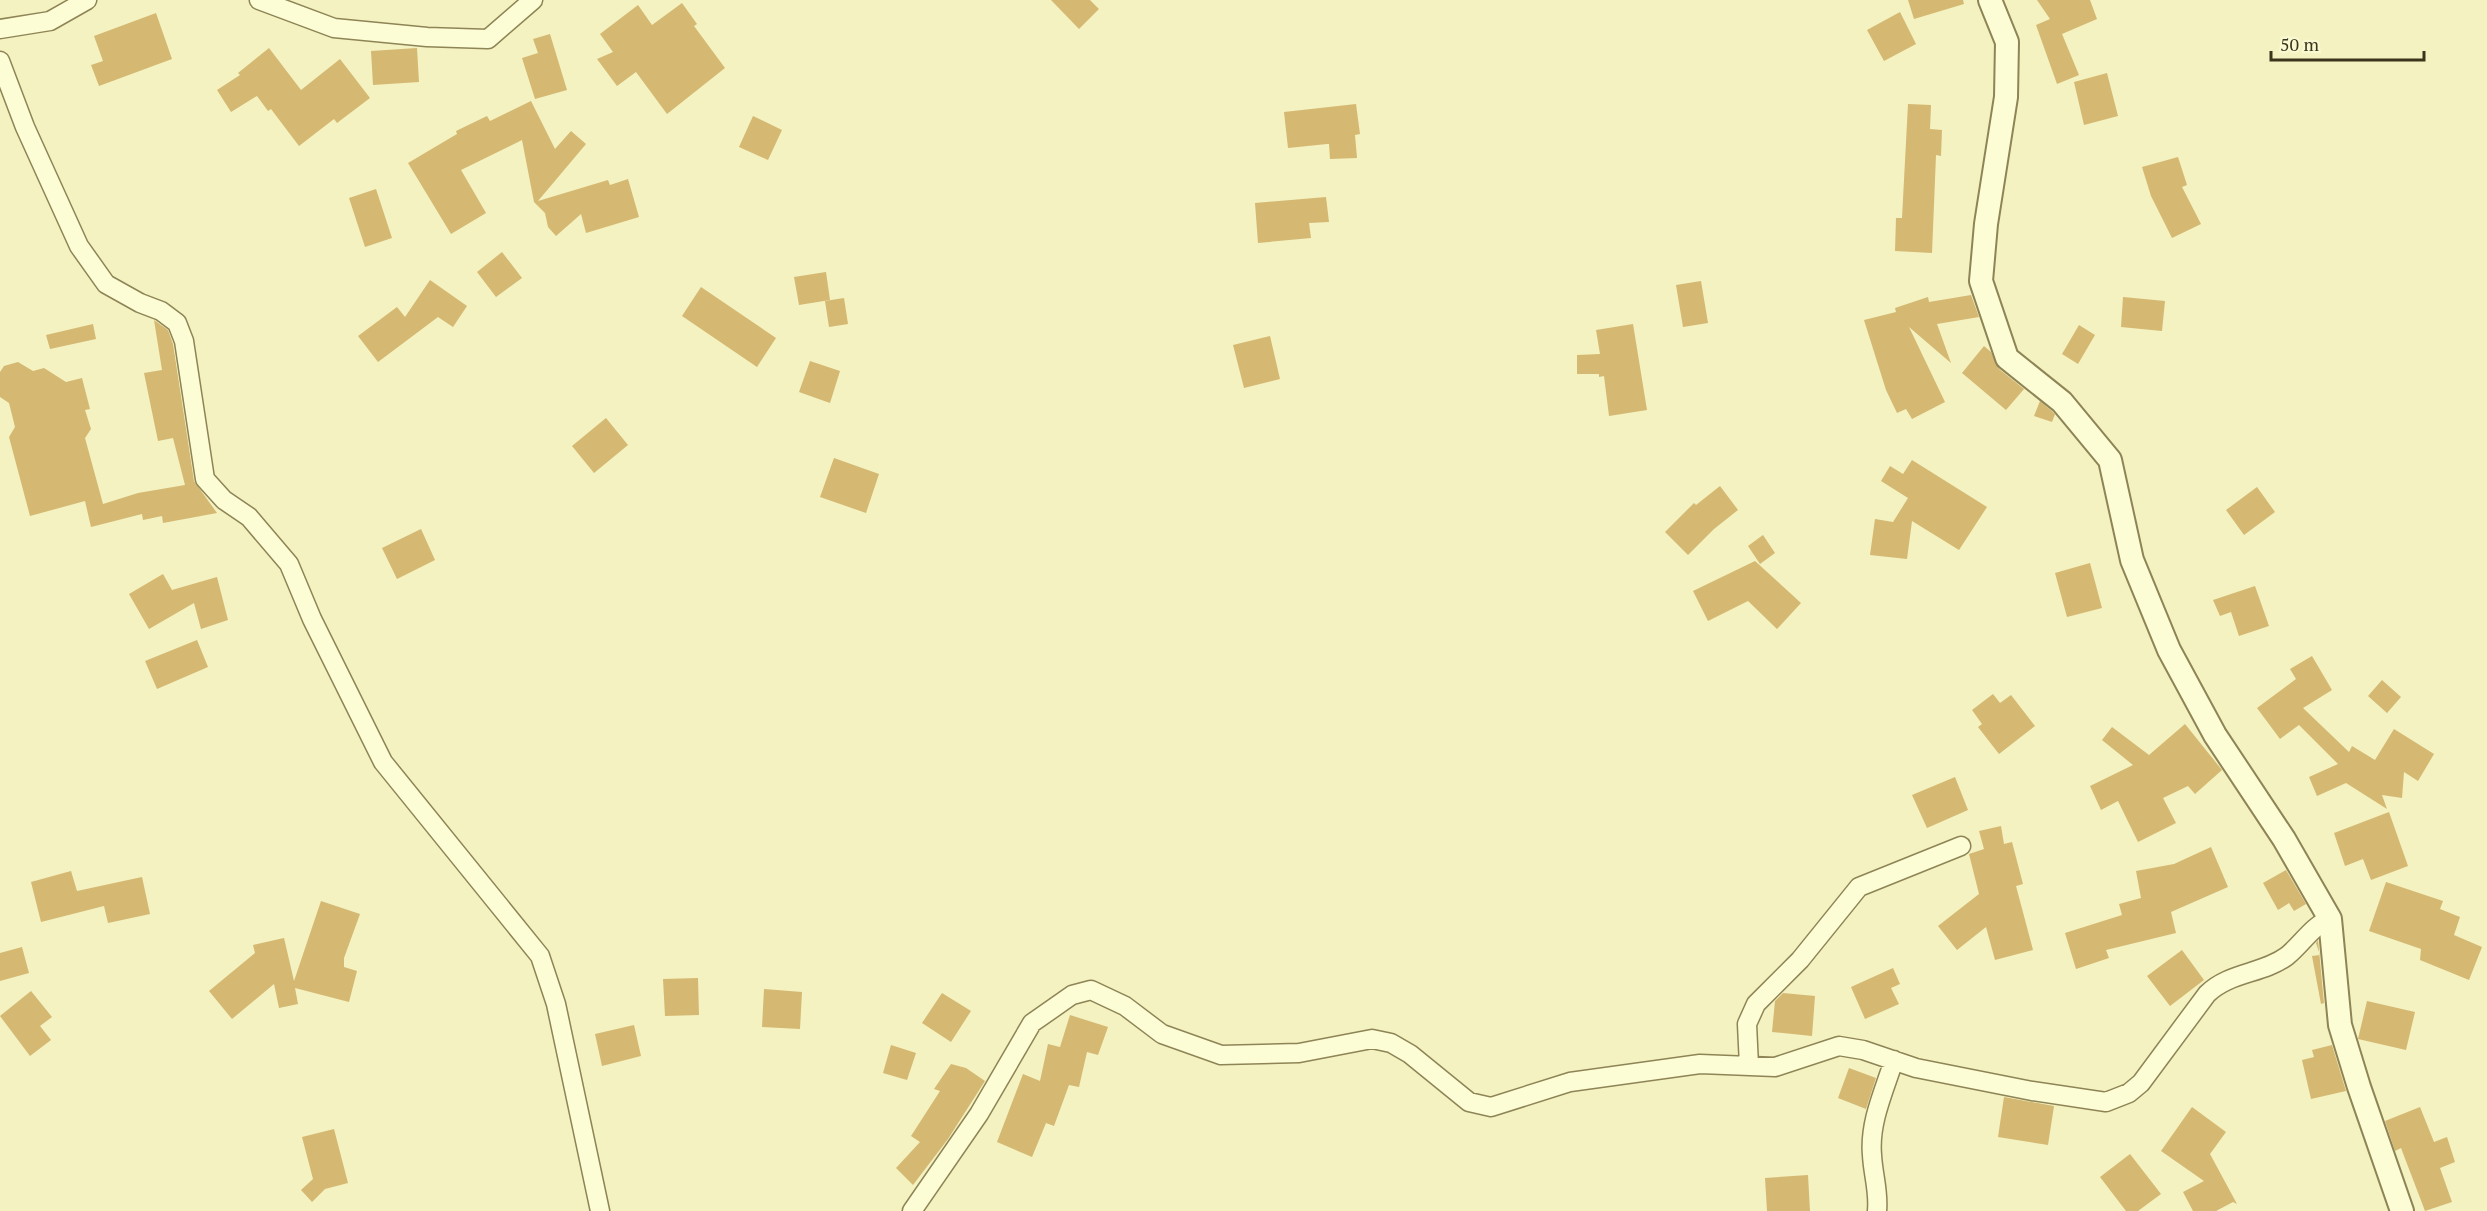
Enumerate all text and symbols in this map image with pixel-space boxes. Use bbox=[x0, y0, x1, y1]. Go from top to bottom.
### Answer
scale bar bbox=[2271, 24, 2424, 62]
text: 50 m bbox=[2280, 32, 2320, 56]

